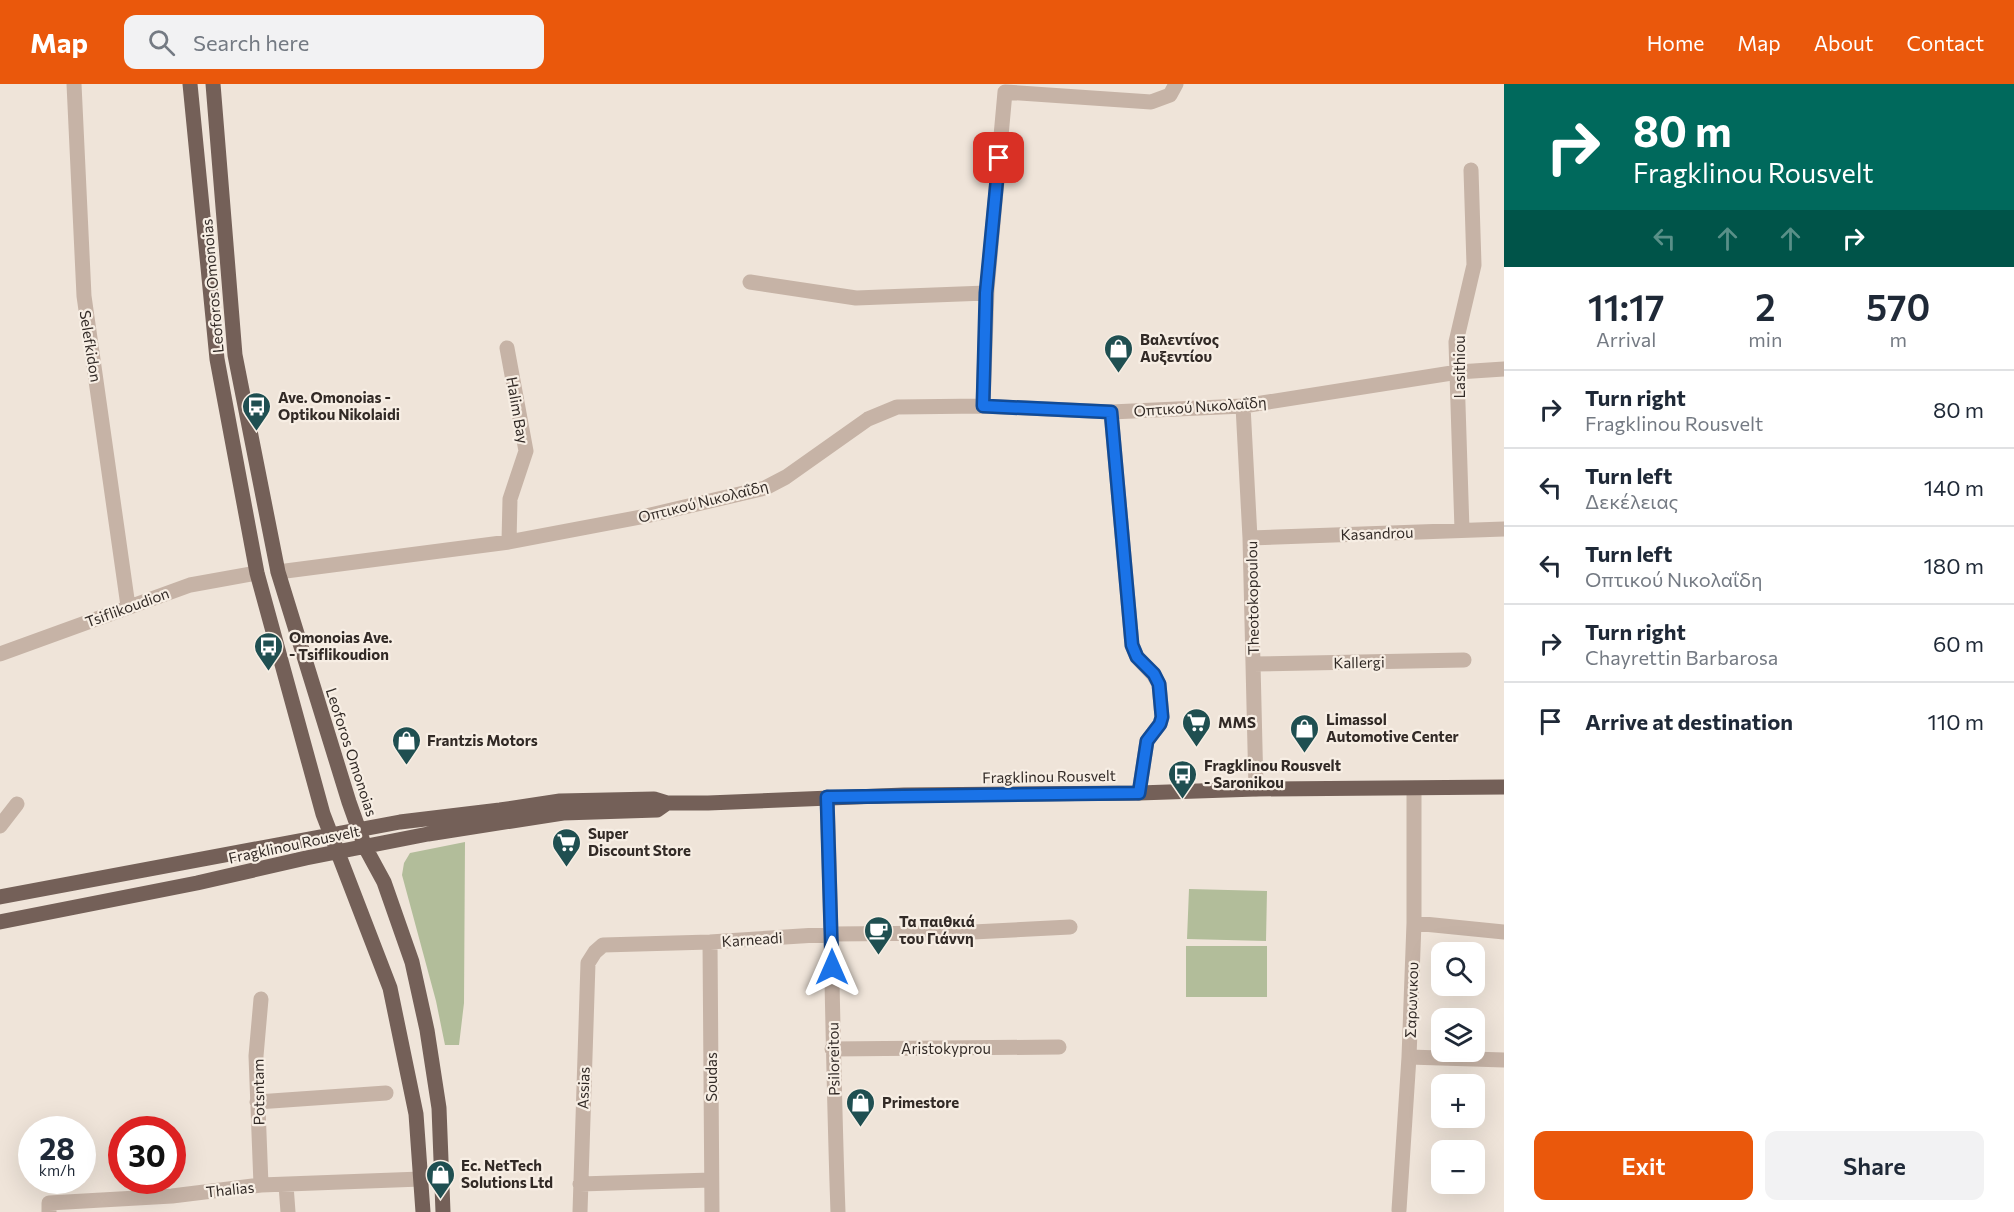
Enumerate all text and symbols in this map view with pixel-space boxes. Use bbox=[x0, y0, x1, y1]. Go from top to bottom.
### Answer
search box bbox=[124, 15, 544, 69]
text: Map bbox=[30, 25, 88, 59]
icon: search bbox=[145, 26, 178, 59]
text: Search here bbox=[193, 29, 309, 56]
text: Home bbox=[1647, 30, 1704, 55]
text: Map bbox=[1737, 30, 1781, 55]
text: About bbox=[1814, 30, 1873, 55]
text: Contact bbox=[1906, 30, 1984, 55]
text: 80 m bbox=[1633, 104, 1732, 156]
icon: right bbox=[1534, 108, 1612, 186]
pin bbox=[973, 132, 1024, 183]
icon: arrive bbox=[982, 141, 1015, 174]
text: Fragklinou Rousvelt bbox=[1633, 156, 1874, 189]
street label: Leoforos Omonoias bbox=[197, 218, 227, 354]
icon: left bbox=[1648, 222, 1681, 255]
icon: ahead bbox=[1711, 222, 1744, 255]
icon: ahead bbox=[1774, 222, 1807, 255]
icon: right bbox=[1837, 222, 1870, 255]
text: 11:17 bbox=[1588, 284, 1665, 328]
text: 2 bbox=[1755, 284, 1776, 328]
text: 570 bbox=[1866, 284, 1930, 328]
street label: Selefkidon bbox=[76, 309, 106, 383]
text: Arrival bbox=[1596, 327, 1656, 351]
text: min bbox=[1748, 327, 1782, 351]
text: m bbox=[1889, 327, 1907, 351]
place label: Βαλεντίνος Αυξεντίου bbox=[1140, 330, 1219, 365]
shop icon: Βαλεντίνος Αυξεντίου bbox=[1103, 332, 1135, 374]
street label: Lasithiou bbox=[1450, 335, 1468, 399]
street label: Halim Bay bbox=[503, 375, 533, 445]
text: Turn right bbox=[1585, 384, 1686, 411]
place label: Ave. Omonoias - Optikou Nikolaidi bbox=[278, 388, 400, 423]
bus stop icon: Ave. Omonoias - Optikou Nikolaidi bbox=[241, 390, 273, 432]
street label: Οπτικού Νικολαΐδη bbox=[1133, 392, 1267, 420]
icon: right bbox=[1534, 393, 1567, 426]
text: 80 m bbox=[1933, 396, 1984, 423]
text: Fragklinou Rousvelt bbox=[1585, 411, 1763, 435]
text: Turn left bbox=[1585, 462, 1672, 489]
icon: left bbox=[1534, 471, 1567, 504]
text: 140 m bbox=[1924, 474, 1984, 501]
street label: Οπτικού Νικολαΐδη bbox=[636, 476, 770, 526]
text: Δεκέλειας bbox=[1585, 489, 1679, 513]
street label: Kasandrou bbox=[1340, 523, 1414, 543]
text: Turn left bbox=[1585, 540, 1672, 567]
street label: Theotokopoulou bbox=[1242, 541, 1262, 655]
icon: left bbox=[1534, 549, 1567, 582]
text: 180 m bbox=[1923, 552, 1984, 579]
text: Οπτικού Νικολαΐδη bbox=[1585, 567, 1763, 591]
street label: Tsiflikoudion bbox=[83, 583, 171, 631]
text: Turn right bbox=[1585, 618, 1686, 645]
icon: right bbox=[1534, 627, 1567, 660]
place label: Omonoias Ave. - Tsiflikoudion bbox=[289, 628, 393, 663]
bus stop icon: Omonoias Ave. - Tsiflikoudion bbox=[252, 630, 284, 672]
text: 60 m bbox=[1933, 630, 1984, 657]
text: Chayrettin Barbarosa bbox=[1585, 645, 1778, 669]
street label: Kallergi bbox=[1333, 653, 1385, 671]
street label: Leoforos Omonoias bbox=[323, 685, 381, 819]
icon: arrive bbox=[1534, 705, 1567, 738]
supermarket icon: MMS bbox=[1181, 706, 1213, 748]
text: Arrive at destination bbox=[1585, 708, 1793, 735]
text: 110 m bbox=[1927, 708, 1984, 735]
place label: Limassol Automotive Center bbox=[1326, 710, 1459, 745]
shop icon: Limassol Automotive Center bbox=[1289, 712, 1321, 754]
place label: MMS bbox=[1218, 713, 1256, 731]
shop icon: Frantzis Motors bbox=[390, 724, 422, 766]
place label: Frantzis Motors bbox=[427, 731, 538, 749]
place label: Fragklinou Rousvelt - Saronikou bbox=[1204, 756, 1341, 791]
bus stop icon: Fragklinou Rousvelt - Saronikou bbox=[1167, 758, 1199, 800]
street label: Fragklinou Rousvelt bbox=[982, 766, 1116, 786]
street label: Fragklinou Rousvelt bbox=[227, 821, 361, 867]
place label: Super Discount Store bbox=[588, 824, 691, 859]
supermarket icon: Super Discount Store bbox=[551, 826, 583, 868]
place label: Τα παιθκιά του Γιάννη bbox=[899, 912, 975, 947]
cafe icon: Τα παιθκιά του Γιάννη bbox=[862, 914, 894, 956]
street label: Karneadi bbox=[721, 928, 783, 950]
position arrow bbox=[800, 935, 864, 999]
map controls bbox=[1431, 942, 1485, 1194]
button: search bbox=[1431, 942, 1485, 996]
street label: Σαρωνικου bbox=[1401, 962, 1421, 1038]
button: layers bbox=[1431, 1008, 1485, 1062]
street label: Psiloreitou bbox=[823, 1022, 843, 1096]
street label: Aristokyprou bbox=[901, 1039, 991, 1057]
street label: Soudas bbox=[702, 1052, 720, 1102]
street label: Potsntam bbox=[248, 1059, 268, 1125]
street label: Assias bbox=[573, 1066, 593, 1110]
button: + bbox=[1431, 1074, 1485, 1128]
shop icon: Primestore bbox=[845, 1086, 877, 1128]
place label: Primestore bbox=[882, 1093, 959, 1111]
speed limit sign: 30 bbox=[108, 1116, 186, 1194]
text: 28 bbox=[39, 1129, 75, 1166]
button: Exit bbox=[1534, 1131, 1753, 1200]
button: Share bbox=[1765, 1131, 1984, 1200]
button: − bbox=[1431, 1140, 1485, 1194]
place label: Ec. NetTech Solutions Ltd bbox=[461, 1156, 553, 1191]
shop icon: Ec. NetTech Solutions Ltd bbox=[424, 1158, 456, 1200]
text: km/h bbox=[39, 1161, 75, 1179]
street label: Thalias bbox=[205, 1178, 255, 1200]

